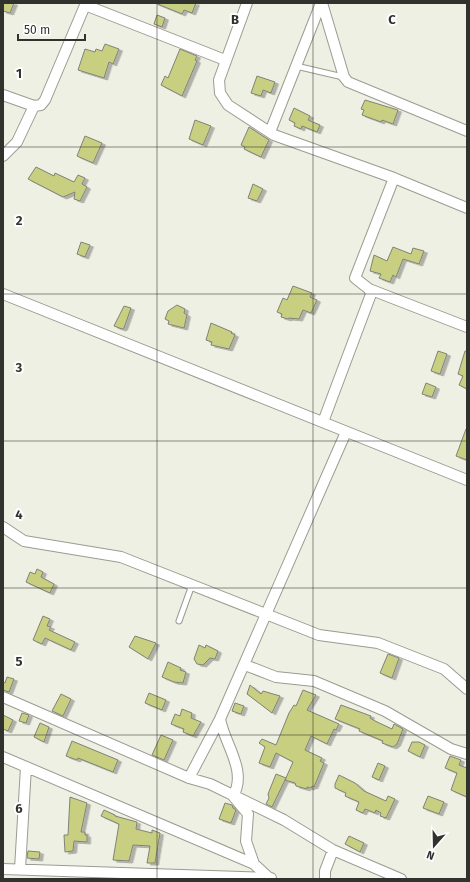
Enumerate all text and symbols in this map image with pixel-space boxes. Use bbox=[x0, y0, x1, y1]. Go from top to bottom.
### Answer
text: B bbox=[231, 12, 239, 27]
text: C bbox=[388, 12, 396, 27]
scale bar bbox=[18, 16, 85, 42]
text: 50 m bbox=[24, 23, 50, 37]
text: 1 bbox=[16, 66, 22, 81]
text: 2 bbox=[16, 213, 23, 228]
text: 3 bbox=[15, 360, 23, 375]
text: 4 bbox=[15, 507, 23, 522]
text: 5 bbox=[16, 654, 23, 669]
text: 6 bbox=[15, 801, 23, 816]
north arrow bbox=[414, 826, 454, 866]
text: N bbox=[425, 848, 436, 862]

